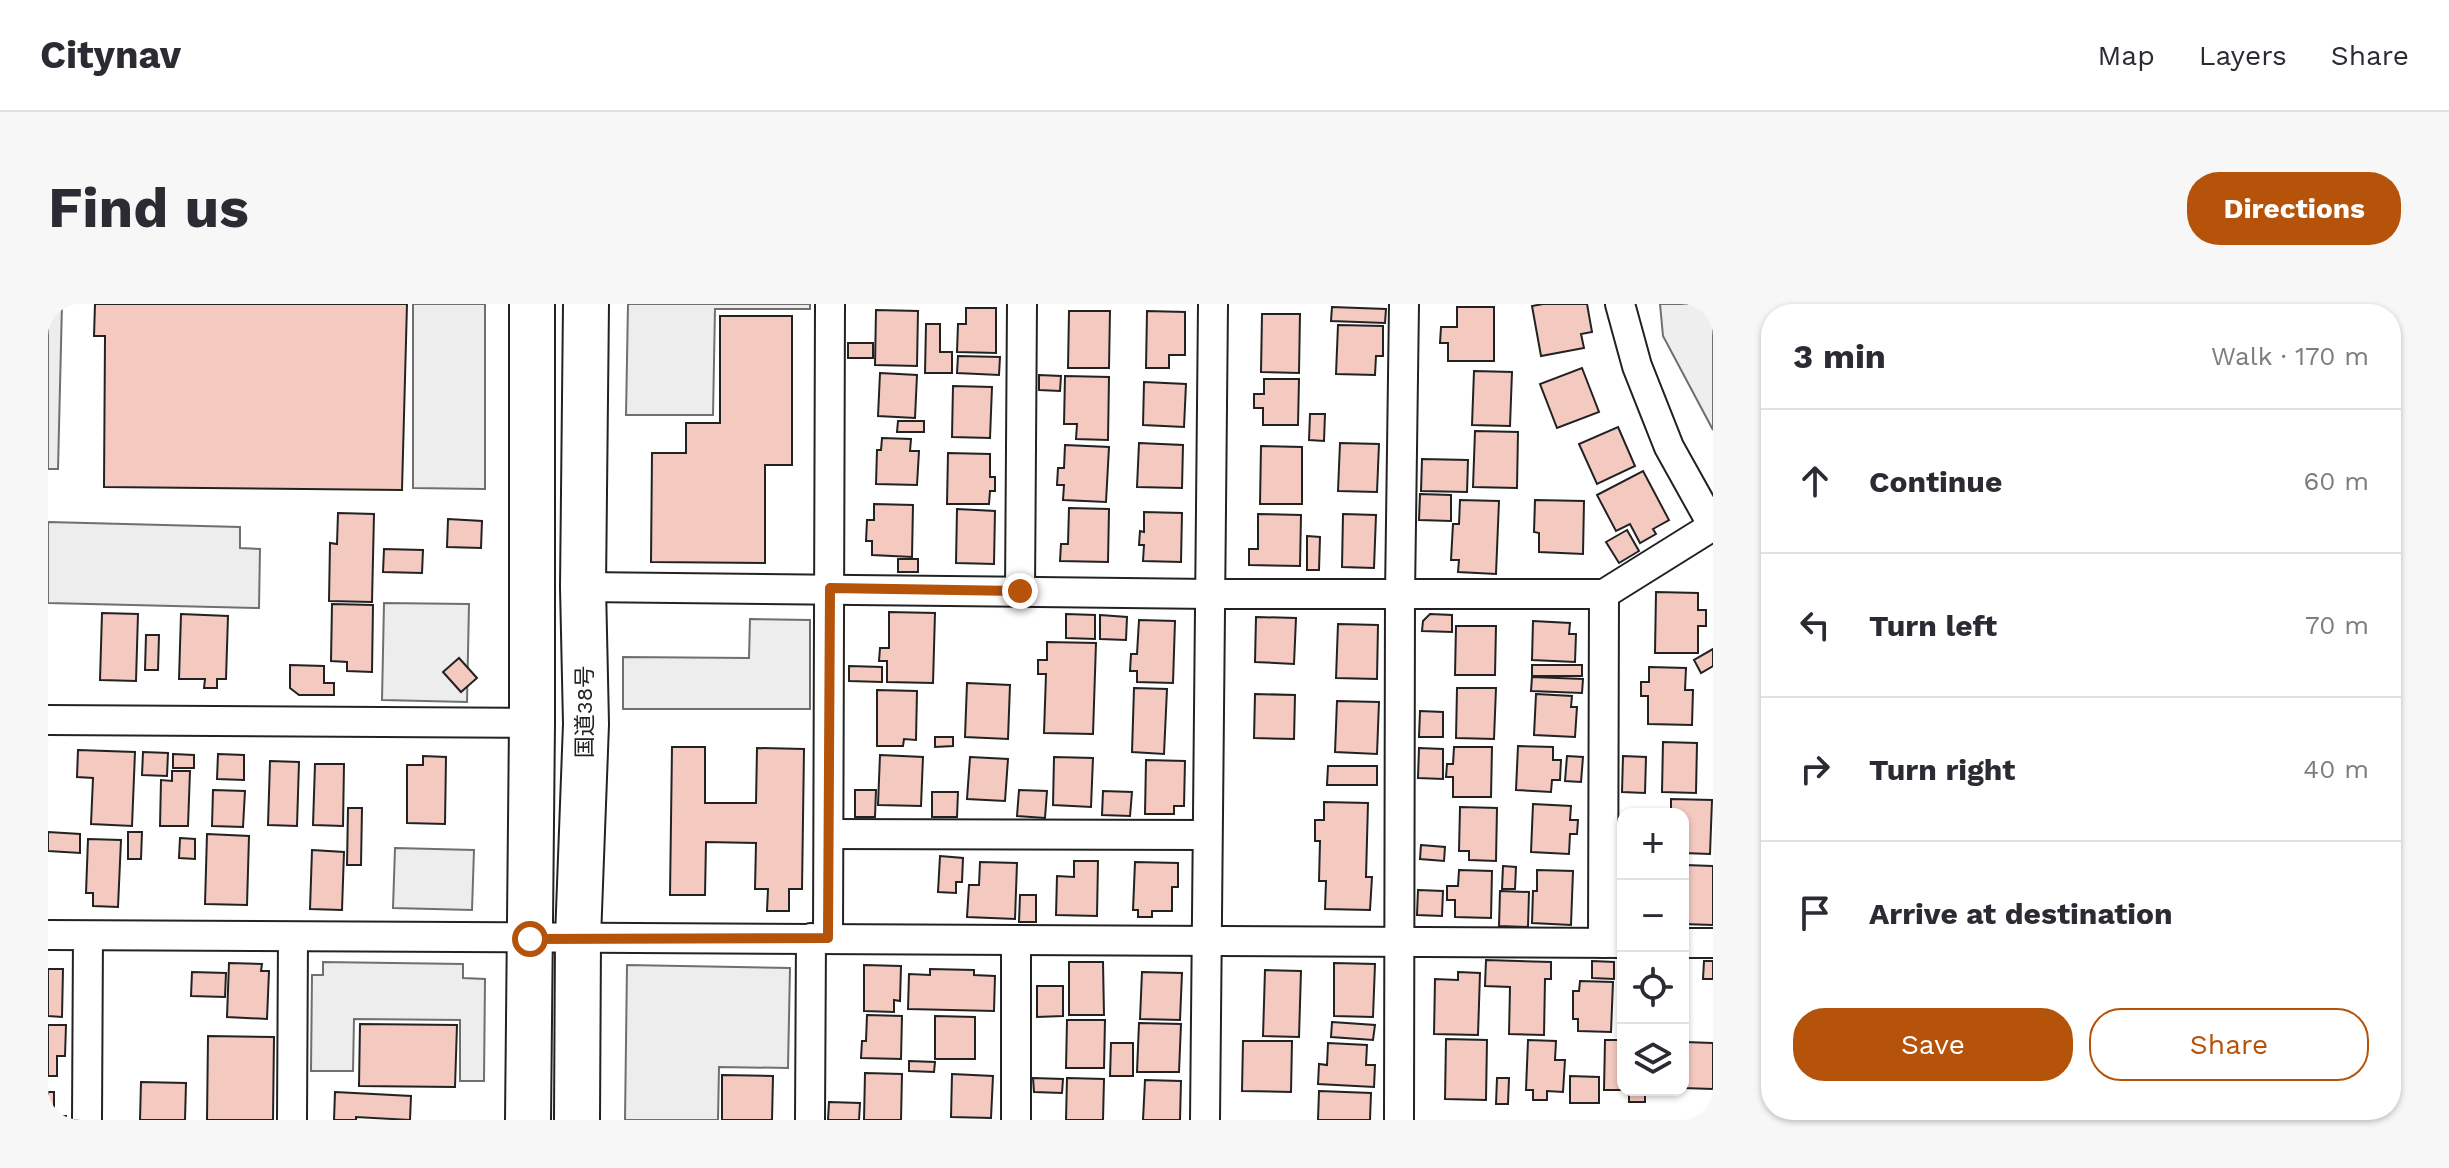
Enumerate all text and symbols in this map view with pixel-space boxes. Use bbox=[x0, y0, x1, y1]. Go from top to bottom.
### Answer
text: Citynav bbox=[40, 33, 181, 77]
text: Map bbox=[2098, 39, 2155, 72]
text: Layers bbox=[2199, 39, 2287, 72]
text: Share bbox=[2331, 39, 2409, 72]
button: Directions bbox=[2187, 172, 2401, 245]
text: Find us bbox=[48, 175, 249, 241]
text: 3 min bbox=[1793, 336, 1886, 376]
text: Walk · 170 m bbox=[2211, 341, 2369, 371]
icon: ahead bbox=[1793, 459, 1837, 503]
text: Continue bbox=[1869, 464, 2002, 499]
text: 60 m bbox=[2303, 466, 2369, 496]
route end bbox=[1002, 573, 1038, 609]
icon: left bbox=[1793, 603, 1837, 647]
text: Turn left bbox=[1869, 608, 1997, 643]
text: 70 m bbox=[2305, 610, 2369, 640]
street label: 国道38号 bbox=[572, 666, 597, 758]
icon: right bbox=[1793, 747, 1837, 791]
text: Turn right bbox=[1869, 752, 2015, 787]
text: 40 m bbox=[2303, 754, 2369, 784]
map controls bbox=[1617, 808, 1689, 1096]
button: + bbox=[1617, 808, 1689, 880]
button: − bbox=[1617, 880, 1689, 952]
icon: arrive bbox=[1793, 891, 1837, 935]
text: Arrive at destination bbox=[1869, 896, 2173, 931]
route start bbox=[512, 921, 548, 957]
button: locate bbox=[1617, 952, 1689, 1024]
button: Save bbox=[1793, 1008, 2073, 1081]
button: Share bbox=[2089, 1008, 2369, 1081]
button: layers bbox=[1617, 1024, 1689, 1096]

